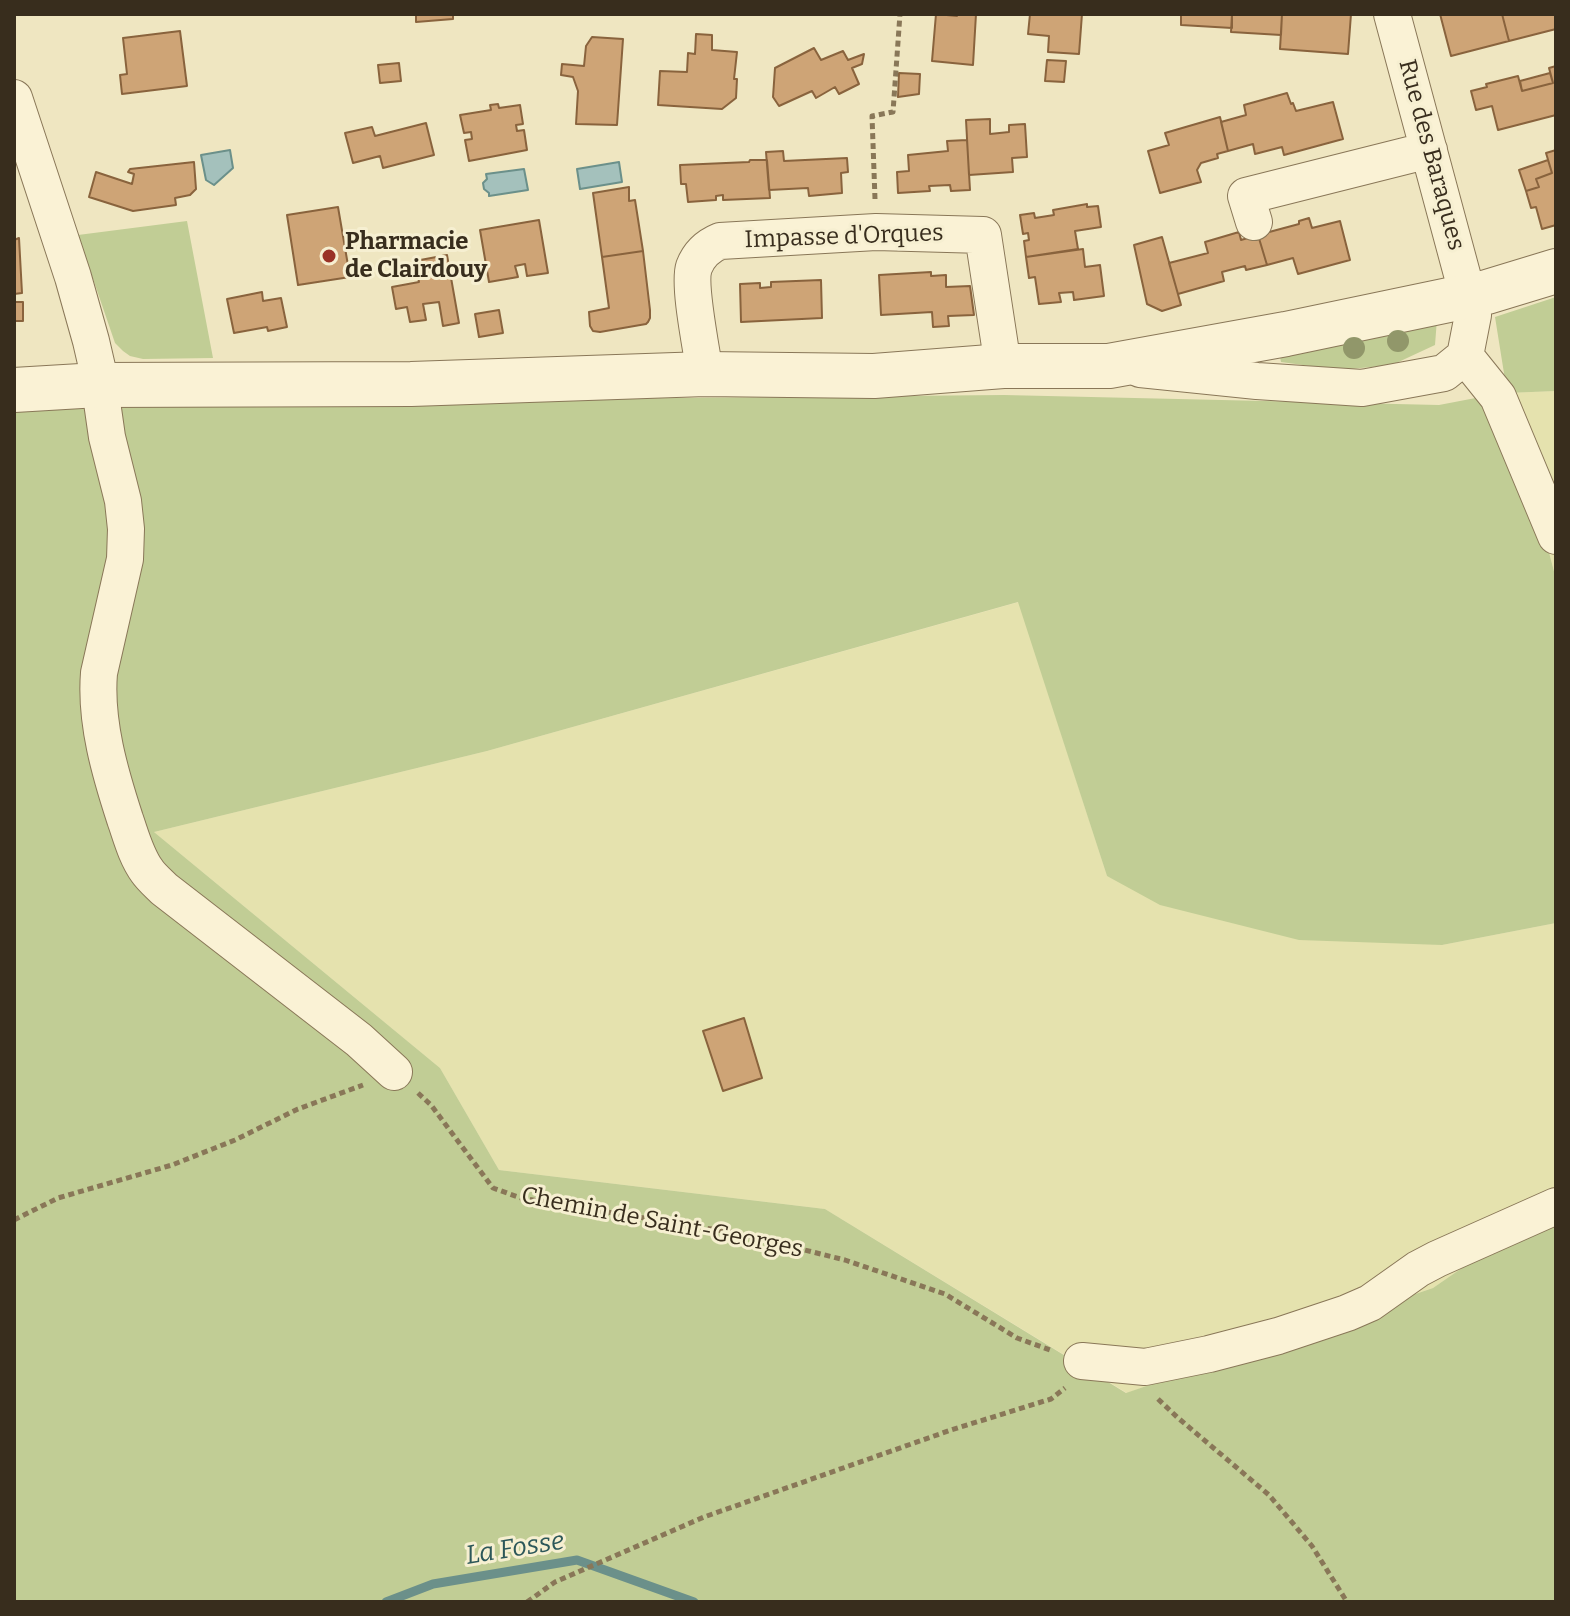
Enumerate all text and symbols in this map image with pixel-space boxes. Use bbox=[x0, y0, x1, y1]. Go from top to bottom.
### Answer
street label: Rue des Baraques bbox=[1392, 57, 1470, 253]
street label: Impasse d'Orques bbox=[744, 219, 944, 255]
place label: Pharmacie de Clairdouy bbox=[345, 228, 487, 284]
marker: Pharmacie de Clairdouy bbox=[320, 247, 338, 265]
street label: Chemin de Saint-Georges bbox=[519, 1182, 805, 1264]
water label: La Fosse bbox=[464, 1526, 566, 1572]

